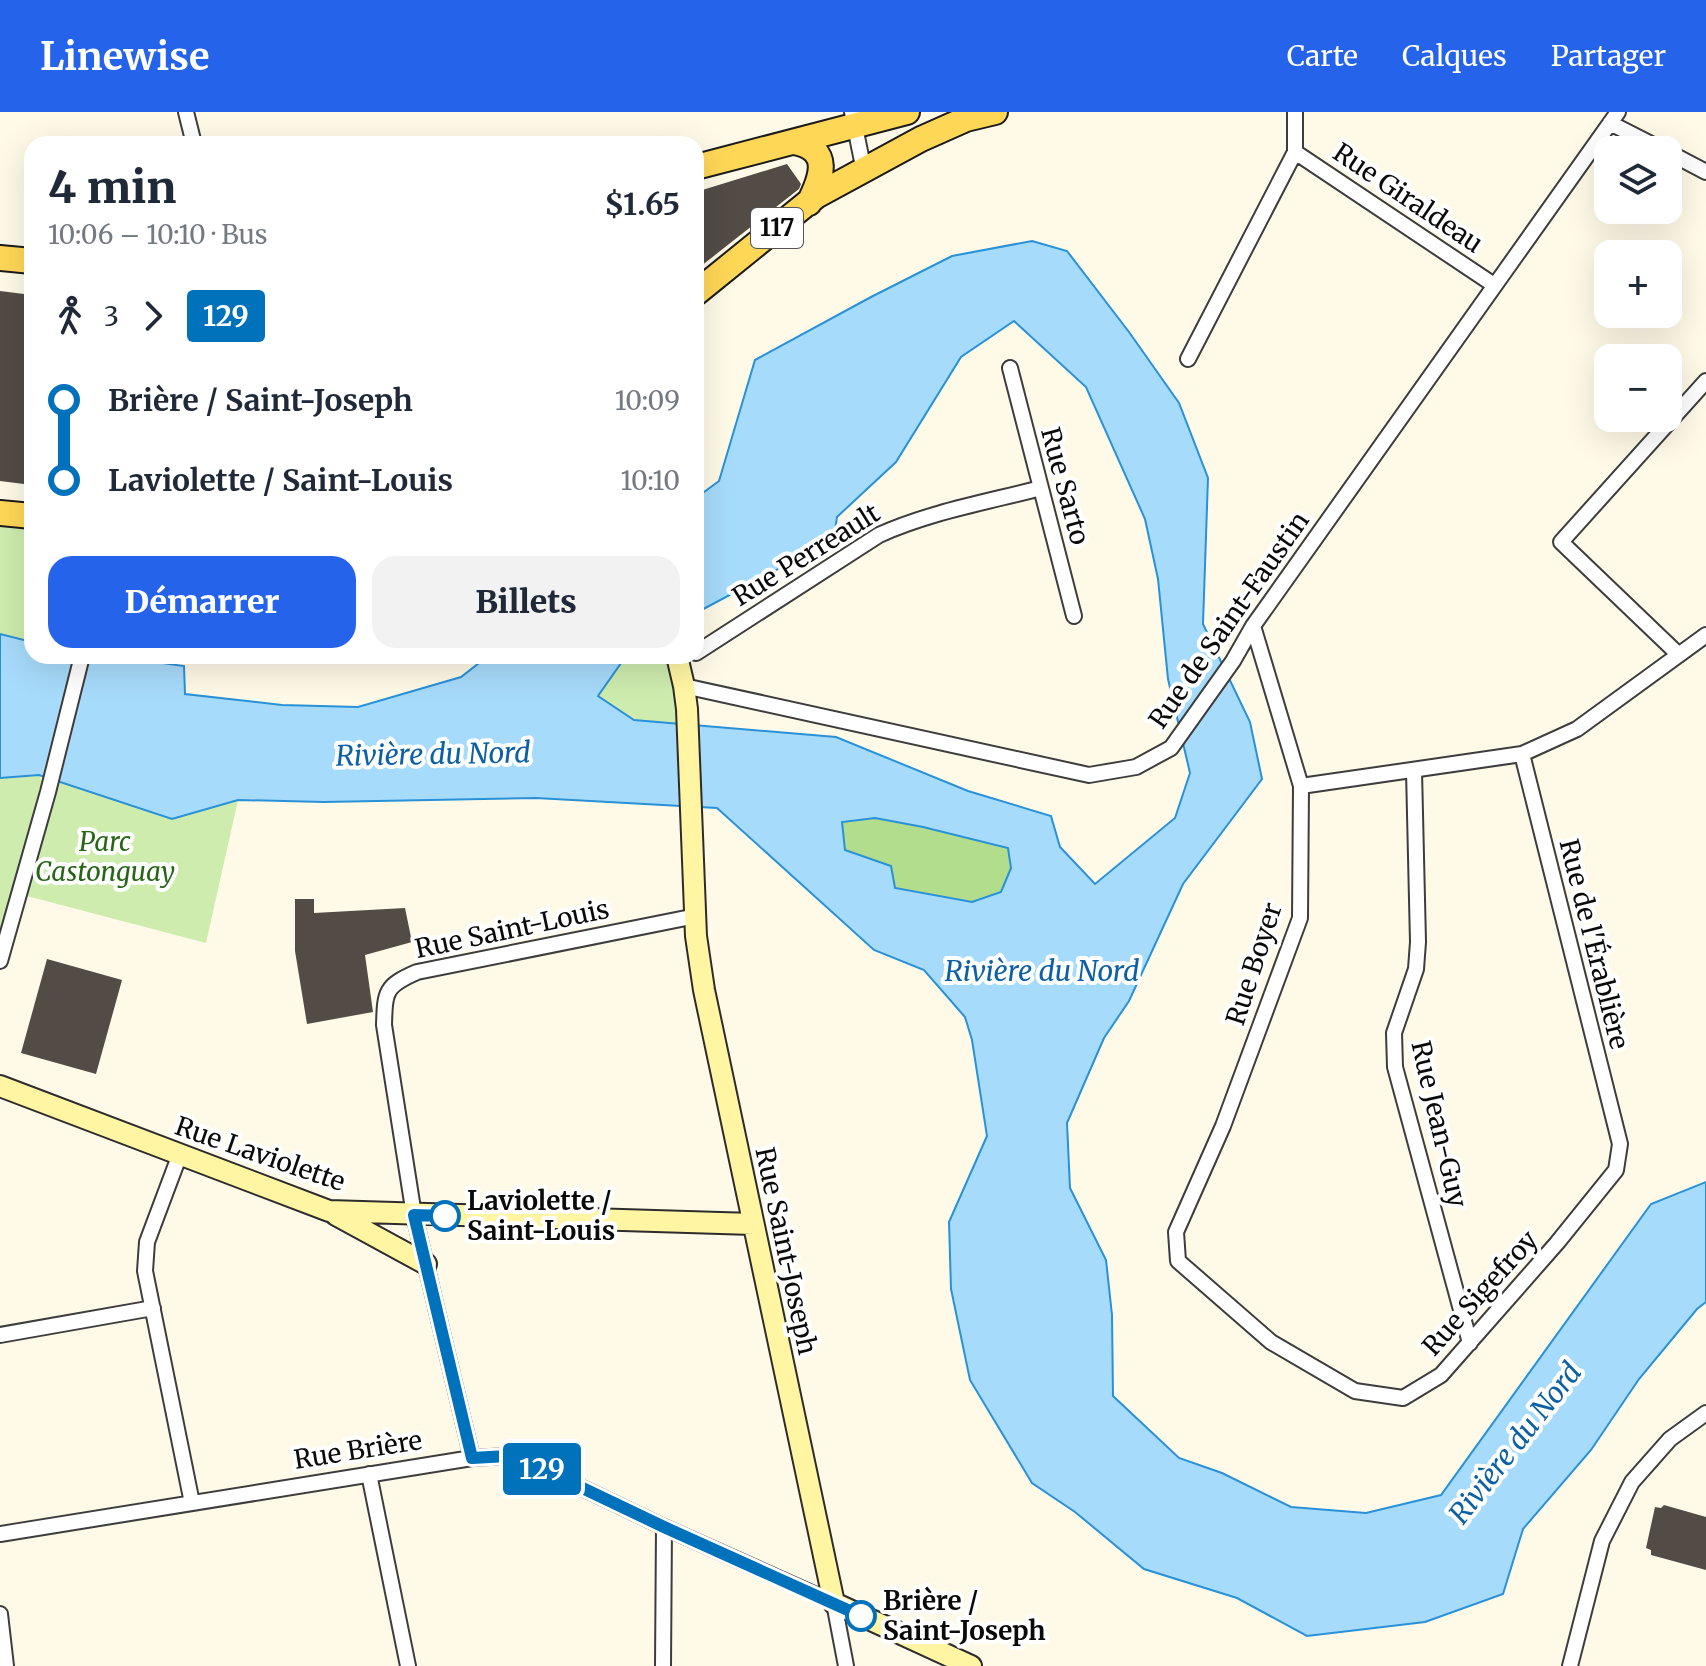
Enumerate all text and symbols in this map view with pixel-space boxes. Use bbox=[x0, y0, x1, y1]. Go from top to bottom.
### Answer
text: Linewise bbox=[40, 33, 210, 80]
text: Carte bbox=[1287, 38, 1358, 74]
text: Calques bbox=[1402, 38, 1507, 74]
text: Partager bbox=[1551, 38, 1666, 74]
street label: Rue Giraldeau bbox=[1327, 135, 1489, 260]
map controls bbox=[1594, 136, 1682, 432]
button: layers bbox=[1594, 136, 1682, 224]
text: 4 min bbox=[48, 160, 176, 215]
text: $1.65 bbox=[604, 185, 680, 223]
road number: 117 bbox=[751, 208, 803, 248]
text: 10:06 – 10:10 · Bus bbox=[48, 218, 268, 251]
button: + bbox=[1594, 240, 1682, 328]
icon: walk bbox=[48, 294, 92, 338]
icon: forward bbox=[131, 294, 175, 338]
text: 129 bbox=[203, 298, 249, 334]
text: 3 bbox=[104, 300, 119, 333]
button: − bbox=[1594, 344, 1682, 432]
text: Brière / Saint-Joseph bbox=[108, 381, 413, 419]
text: 10:09 bbox=[615, 384, 680, 417]
street label: Rue Sarto bbox=[1034, 424, 1097, 548]
text: Laviolette / Saint-Louis bbox=[108, 461, 453, 499]
text: 10:10 bbox=[620, 464, 680, 497]
street label: Rue Perreault bbox=[726, 496, 886, 613]
street label: Rue de Saint-Faustin bbox=[1141, 505, 1316, 735]
button: Démarrer bbox=[48, 556, 356, 648]
button: Billets bbox=[372, 556, 680, 648]
water label: Rivière du Nord bbox=[335, 734, 531, 774]
park label: Parc Castonguay bbox=[35, 825, 175, 888]
street label: Rue de l'Érablière bbox=[1552, 835, 1638, 1052]
street label: Rue Saint-Louis bbox=[412, 892, 612, 965]
street label: Rue Boyer bbox=[1218, 898, 1289, 1029]
water label: Rivière du Nord bbox=[945, 953, 1139, 989]
street label: Rue Jean-Guy bbox=[1404, 1037, 1475, 1211]
street label: Rue Laviolette bbox=[171, 1109, 349, 1198]
street label: Rue Saint-Joseph bbox=[748, 1144, 825, 1358]
place label: Laviolette / Saint-Louis bbox=[467, 1184, 615, 1247]
marker: Laviolette / Saint-Louis bbox=[430, 1201, 460, 1231]
street label: Rue Sigefroy bbox=[1415, 1223, 1545, 1362]
water label: Rivière du Nord bbox=[1441, 1355, 1589, 1531]
street label: Rue Brière bbox=[291, 1423, 424, 1476]
line badge: 129 bbox=[496, 1443, 588, 1495]
text: 129 bbox=[519, 1451, 565, 1487]
place label: Brière / Saint-Joseph bbox=[883, 1584, 1046, 1647]
marker: Brière / Saint-Joseph bbox=[846, 1601, 876, 1631]

